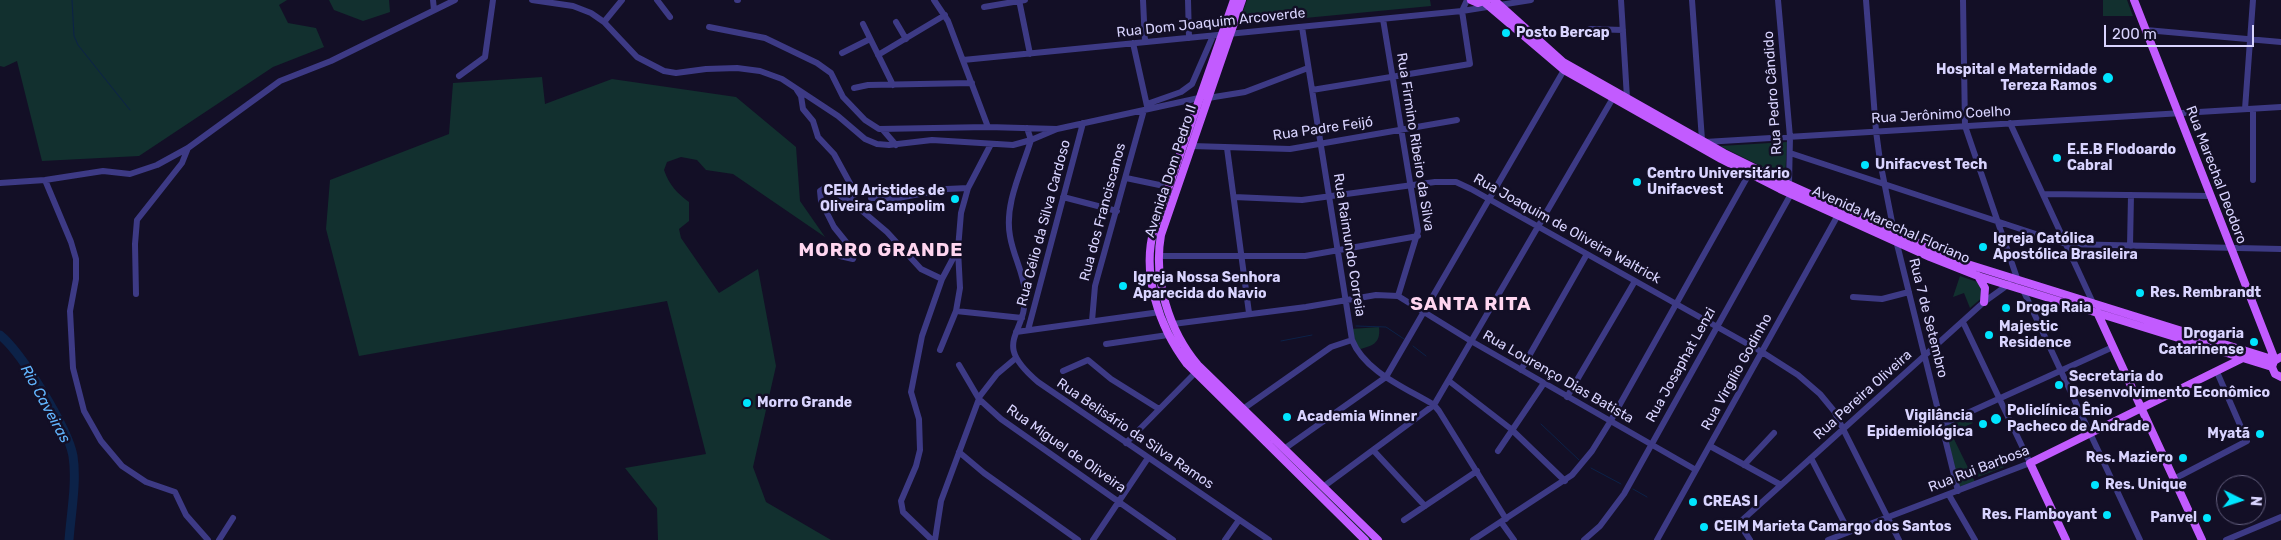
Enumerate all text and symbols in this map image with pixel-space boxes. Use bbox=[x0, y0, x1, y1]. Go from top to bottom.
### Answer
street label: Rua Dom Joaquim Arcoverde bbox=[1116, 5, 1306, 41]
scale bar bbox=[2106, 15, 2256, 47]
place label: Posto Bercap bbox=[1516, 25, 1610, 41]
text: 200 m bbox=[2112, 25, 2157, 43]
marker: Posto Bercap bbox=[1500, 27, 1512, 39]
street label: Rua Pedro Cândido bbox=[1760, 31, 1786, 155]
street label: Rua Firmino Ribeiro da Silva bbox=[1393, 52, 1437, 232]
place label: Hospital e Maternidade Tereza Ramos bbox=[1936, 62, 2097, 94]
marker: Hospital e Maternidade Tereza Ramos bbox=[2101, 71, 2115, 85]
street label: Avenida Dom Pedro II bbox=[1142, 103, 1200, 239]
street label: Rua Jerônimo Coelho bbox=[1871, 103, 2011, 127]
street label: Rua Marechal Deodoro bbox=[2182, 104, 2250, 246]
street label: Rua Padre Feijó bbox=[1272, 114, 1374, 144]
street label: Rua Célio da Silva Cardoso bbox=[1014, 138, 1074, 308]
street label: Rua dos Franciscanos bbox=[1076, 141, 1130, 283]
place label: E.E.B Flodoardo Cabral bbox=[2067, 142, 2176, 174]
marker: E.E.B Flodoardo Cabral bbox=[2051, 152, 2063, 164]
place label: Unifacvest Tech bbox=[1875, 157, 1987, 173]
marker: Unifacvest Tech bbox=[1859, 159, 1871, 171]
place label: Centro Universitário Unifacvest bbox=[1647, 166, 1790, 198]
street label: Rua Joaquim de Oliveira Waltrick bbox=[1470, 170, 1664, 288]
street label: Rua Raimundo Correia bbox=[1329, 172, 1369, 318]
marker: Centro Universitário Unifacvest bbox=[1631, 176, 1643, 188]
place label: CEIM Aristides de Oliveira Campolim bbox=[820, 183, 945, 216]
street label: Avenida Marechal Floriano bbox=[1810, 183, 1972, 267]
marker: CEIM Aristides de Oliveira Campolim bbox=[949, 193, 961, 205]
place label: Igreja Católica Apostólica Brasileira bbox=[1993, 231, 2138, 264]
district label: MORRO GRANDE bbox=[797, 240, 965, 262]
marker: Igreja Católica Apostólica Brasileira bbox=[1977, 241, 1989, 253]
street label: Rua 7 de Setembro bbox=[1905, 256, 1951, 380]
place label: Igreja Nossa Senhora Aparecida do Navio bbox=[1133, 270, 1281, 302]
marker: Igreja Nossa Senhora Aparecida do Navio bbox=[1117, 280, 1129, 292]
place label: Res. Rembrandt bbox=[2150, 285, 2261, 301]
marker: Res. Rembrandt bbox=[2134, 287, 2146, 299]
district label: SANTA RITA bbox=[1409, 294, 1533, 316]
place label: Droga Raia bbox=[2016, 300, 2091, 316]
marker: Droga Raia bbox=[2000, 302, 2012, 314]
street label: Rua Josaphat Lenzi bbox=[1642, 305, 1720, 425]
street label: Rua Virgílio Godinho bbox=[1698, 311, 1776, 433]
place label: Majestic Residence bbox=[1999, 319, 2071, 352]
place label: Drogaria Catarinense bbox=[2158, 326, 2244, 358]
street label: Rua Lourenço Dias Batista bbox=[1480, 327, 1636, 427]
marker: Majestic Residence bbox=[1983, 329, 1995, 341]
marker: Drogaria Catarinense bbox=[2248, 336, 2260, 348]
street label: Rua Pereira Oliveira bbox=[1810, 347, 1916, 443]
water label: Rio Caveiras bbox=[16, 362, 74, 446]
place label: Secretaria do Desenvolvimento Econômico bbox=[2069, 369, 2270, 402]
street label: Rua Belisário da Silva Ramos bbox=[1053, 375, 1217, 493]
marker: Secretaria do Desenvolvimento Econômico bbox=[2053, 379, 2065, 391]
place label: Morro Grande bbox=[757, 395, 852, 411]
marker: Morro Grande bbox=[741, 397, 753, 409]
street label: Rua Miguel de Oliveira bbox=[1003, 401, 1129, 497]
place label: Policlínica Ênio Pacheco de Andrade bbox=[2007, 403, 2150, 436]
place label: Vigilância Epidemiológica bbox=[1867, 408, 1973, 441]
place label: Academia Winner bbox=[1297, 409, 1417, 425]
marker: Academia Winner bbox=[1281, 411, 1293, 423]
marker: Policlínica Ênio Pacheco de Andrade bbox=[1989, 412, 2003, 426]
marker: Vigilância Epidemiológica bbox=[1977, 418, 1989, 430]
place label: Myatã bbox=[2207, 426, 2250, 442]
marker: Myatã bbox=[2254, 428, 2266, 440]
street label: Rua Rui Barbosa bbox=[1926, 442, 2032, 496]
place label: Res. Maziero bbox=[2086, 450, 2173, 466]
marker: Res. Maziero bbox=[2177, 452, 2189, 464]
north arrow bbox=[2216, 475, 2266, 525]
place label: Res. Unique bbox=[2105, 477, 2187, 493]
marker: Res. Unique bbox=[2089, 479, 2101, 491]
place label: CREAS I bbox=[1703, 494, 1758, 510]
text: N bbox=[2247, 495, 2264, 507]
marker: CREAS I bbox=[1687, 496, 1699, 508]
place label: Res. Flamboyant bbox=[1982, 507, 2097, 523]
marker: Res. Flamboyant bbox=[2101, 509, 2113, 521]
place label: Panvel bbox=[2150, 510, 2197, 526]
marker: Panvel bbox=[2201, 512, 2213, 524]
place label: CEIM Marieta Camargo dos Santos bbox=[1714, 519, 1951, 535]
marker: CEIM Marieta Camargo dos Santos bbox=[1698, 521, 1710, 533]

